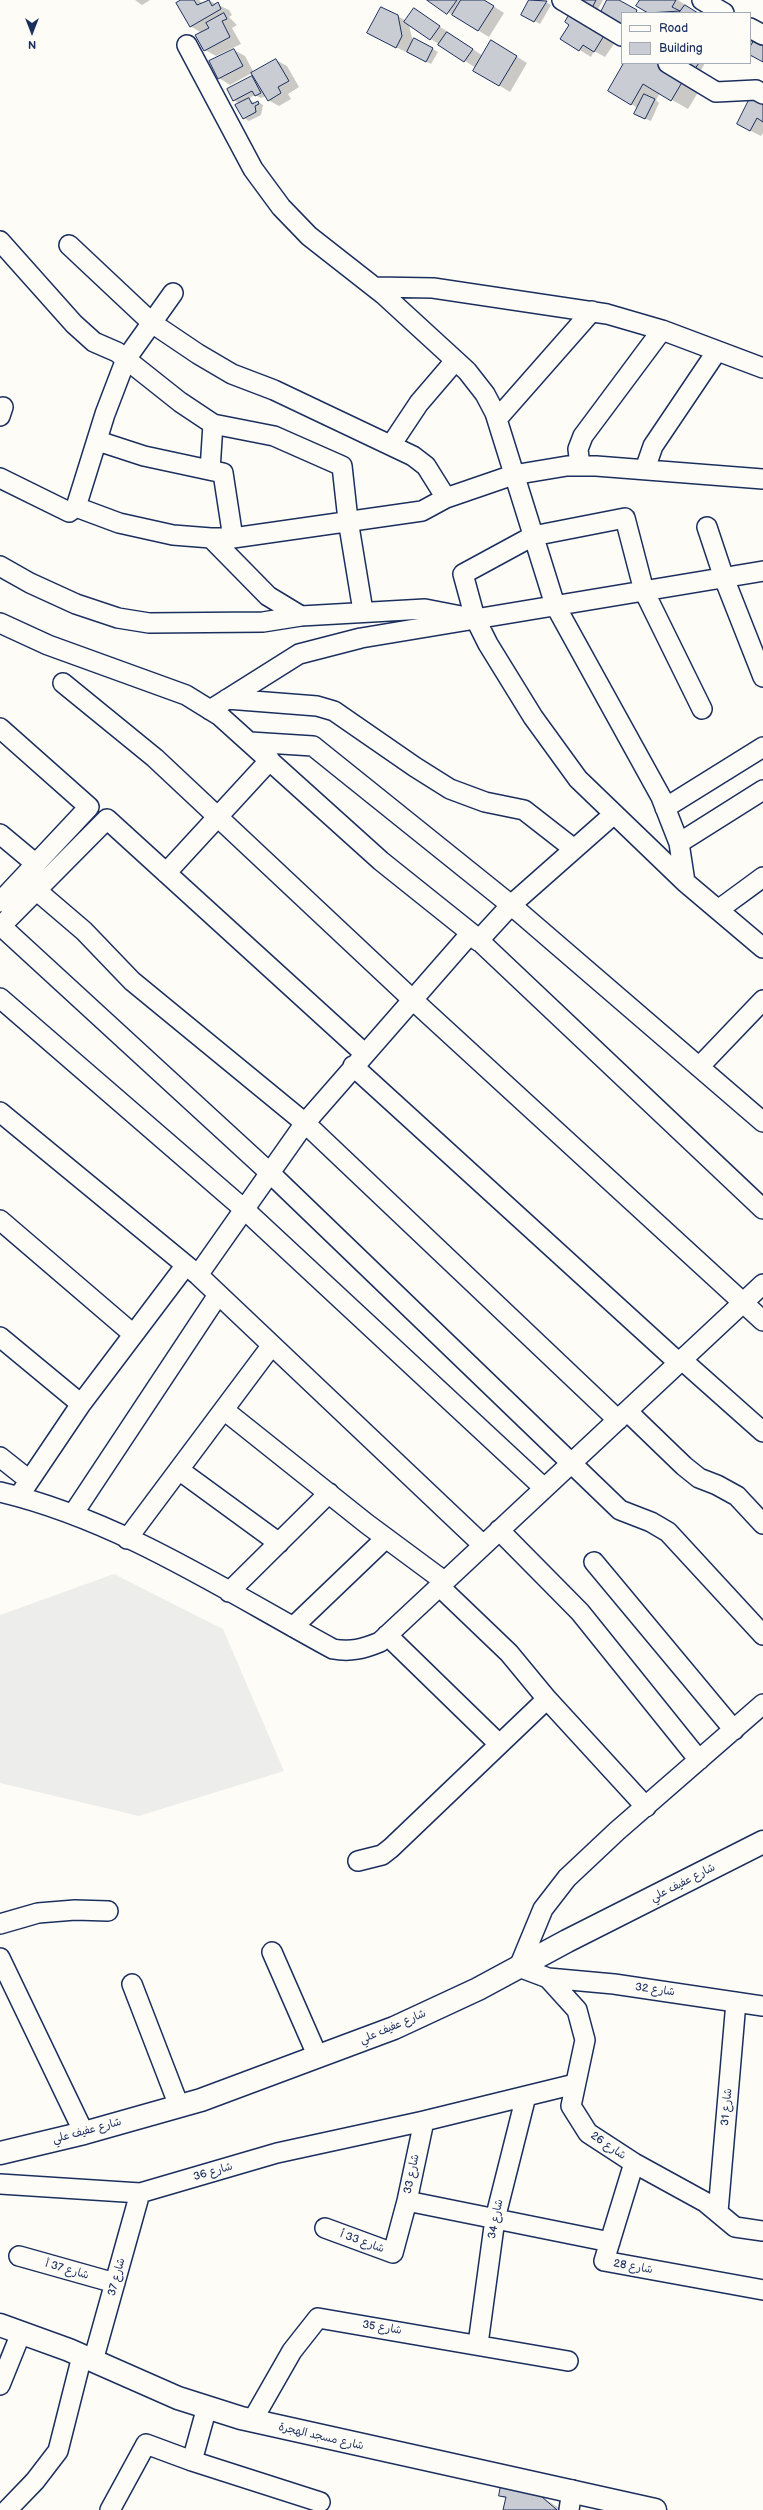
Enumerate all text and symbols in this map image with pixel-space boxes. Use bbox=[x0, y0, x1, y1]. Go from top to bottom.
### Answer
north arrow bbox=[12, 12, 52, 52]
legend bbox=[621, 12, 751, 64]
text: Road bbox=[659, 21, 688, 36]
text: N bbox=[28, 38, 36, 51]
text: Building bbox=[659, 41, 703, 56]
street label: شارع عفيف علي bbox=[648, 1861, 718, 1905]
street label: شارع 32 bbox=[634, 1981, 676, 1999]
street label: شارع عفيف علي bbox=[358, 2007, 428, 2047]
street label: شارع 31 bbox=[719, 2088, 735, 2126]
street label: شارع عفيف علي bbox=[51, 2115, 123, 2147]
street label: شارع 26 bbox=[588, 2129, 628, 2163]
street label: شارع 33 bbox=[401, 2153, 423, 2195]
street label: شارع 36 bbox=[192, 2160, 234, 2184]
street label: شارع 34 bbox=[486, 2198, 506, 2240]
street label: شارع 33 أ bbox=[338, 2228, 386, 2256]
street label: شارع 37 bbox=[106, 2256, 128, 2298]
street label: شارع 28 bbox=[612, 2257, 654, 2277]
street label: شارع 37 أ bbox=[44, 2258, 90, 2282]
street label: شارع 35 bbox=[361, 2318, 403, 2338]
street label: شارع مسجد الهجرة bbox=[277, 2421, 365, 2453]

